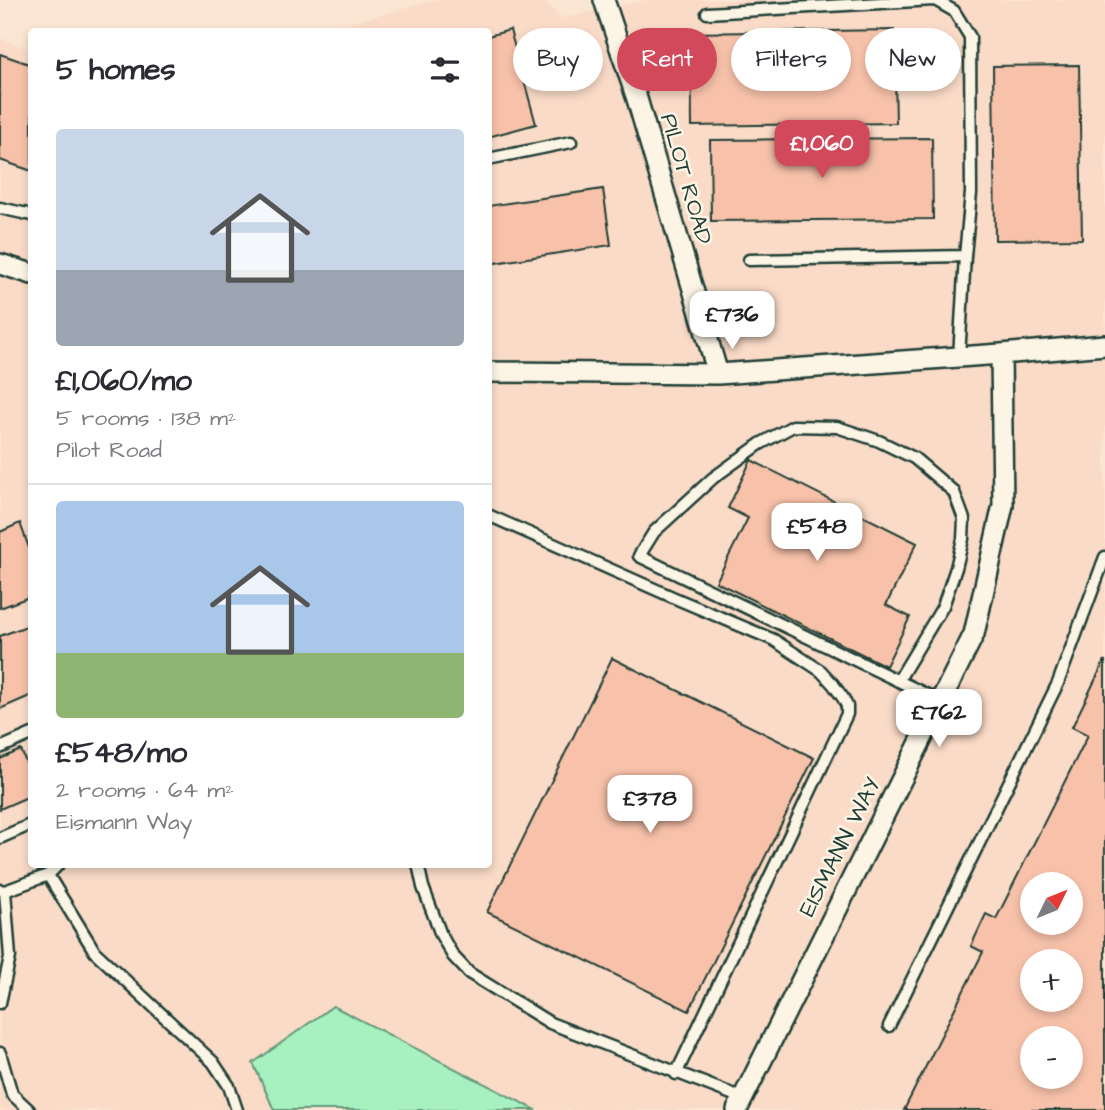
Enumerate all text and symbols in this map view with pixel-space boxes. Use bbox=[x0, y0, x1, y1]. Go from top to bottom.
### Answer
chip: Buy bbox=[513, 28, 603, 91]
chip: Rent bbox=[617, 28, 717, 91]
chip: Filters bbox=[731, 28, 851, 91]
chip: New bbox=[865, 28, 961, 91]
text: 5 homes bbox=[56, 49, 176, 91]
icon: filters bbox=[426, 51, 464, 89]
street label: PILOT ROAD bbox=[652, 110, 720, 248]
pin: £1,060 bbox=[765, 120, 879, 180]
text: £1,060 bbox=[791, 127, 853, 159]
icon: home bbox=[197, 175, 323, 301]
pin: £736 bbox=[691, 292, 773, 351]
text: £736 bbox=[706, 298, 758, 330]
text: £1,060/mo bbox=[56, 360, 192, 402]
text: 5 rooms · 138 m² bbox=[56, 402, 236, 434]
text: Pilot Road bbox=[56, 434, 162, 466]
pin: £548 bbox=[776, 504, 858, 563]
text: £548 bbox=[787, 510, 847, 542]
icon: home bbox=[197, 547, 323, 673]
pin: £762 bbox=[898, 690, 980, 749]
text: £762 bbox=[912, 696, 966, 728]
text: £548/mo bbox=[56, 732, 187, 774]
street label: EISMANN WAY bbox=[791, 772, 889, 922]
text: 2 rooms · 64 m² bbox=[56, 774, 234, 806]
pin: £378 bbox=[609, 776, 691, 835]
text: £378 bbox=[623, 782, 677, 814]
text: Eismann Way bbox=[56, 806, 192, 838]
north arrow bbox=[1020, 872, 1083, 934]
map controls bbox=[1020, 872, 1083, 1089]
button: + bbox=[1020, 949, 1083, 1012]
button: − bbox=[1020, 1026, 1083, 1089]

